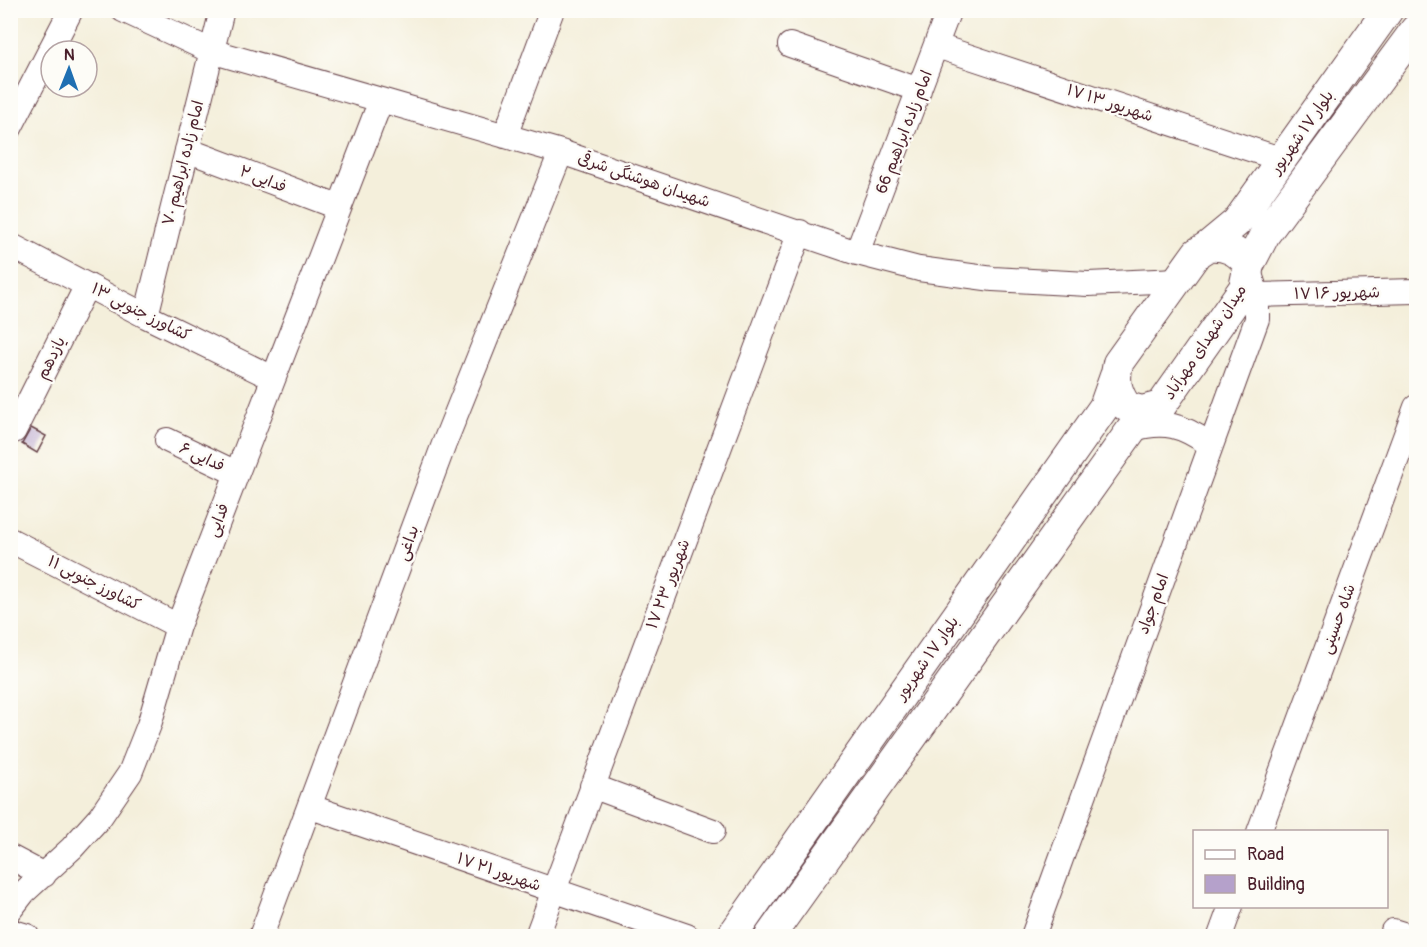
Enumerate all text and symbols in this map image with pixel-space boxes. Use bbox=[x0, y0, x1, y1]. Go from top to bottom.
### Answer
north arrow bbox=[39, 39, 99, 99]
text: N bbox=[64, 45, 75, 65]
street label: امام زاده ابراهیم 66 bbox=[871, 67, 939, 197]
street label: ۱۷ شهریور ۱۳ bbox=[1064, 80, 1156, 126]
street label: بلوار ۱۷ شهریور bbox=[1265, 86, 1338, 179]
street label: امام زاده ابراهیم ۷۰ bbox=[158, 98, 210, 228]
street label: شهیدان هوشنگی شرقی bbox=[575, 147, 713, 212]
street label: فدایی ۲ bbox=[237, 161, 289, 197]
street label: کشاورز جنوبی ۱۳ bbox=[88, 278, 194, 346]
street label: میدان شهدای مهرآباد bbox=[1159, 281, 1251, 403]
street label: ۱۷ شهریور ۱۶ bbox=[1294, 282, 1380, 304]
street label: یازدهم bbox=[32, 333, 72, 384]
street label: فدایی ۶ bbox=[176, 438, 228, 476]
street label: فدایی bbox=[202, 500, 234, 540]
street label: بداغی bbox=[392, 522, 424, 564]
street label: ۱۷ شهریور ۲۳ bbox=[642, 536, 694, 632]
street label: کشاورز جنوبی ۱۱ bbox=[44, 551, 144, 615]
street label: امام جواد bbox=[1133, 571, 1175, 638]
street label: شاه حسینی bbox=[1316, 581, 1360, 657]
street label: بلوار ۱۷ شهریور bbox=[890, 612, 963, 705]
legend bbox=[1193, 830, 1388, 908]
text: Road bbox=[1247, 843, 1284, 866]
street label: ۱۷ شهریور ۲۱ bbox=[454, 848, 544, 896]
text: Building bbox=[1247, 873, 1305, 896]

